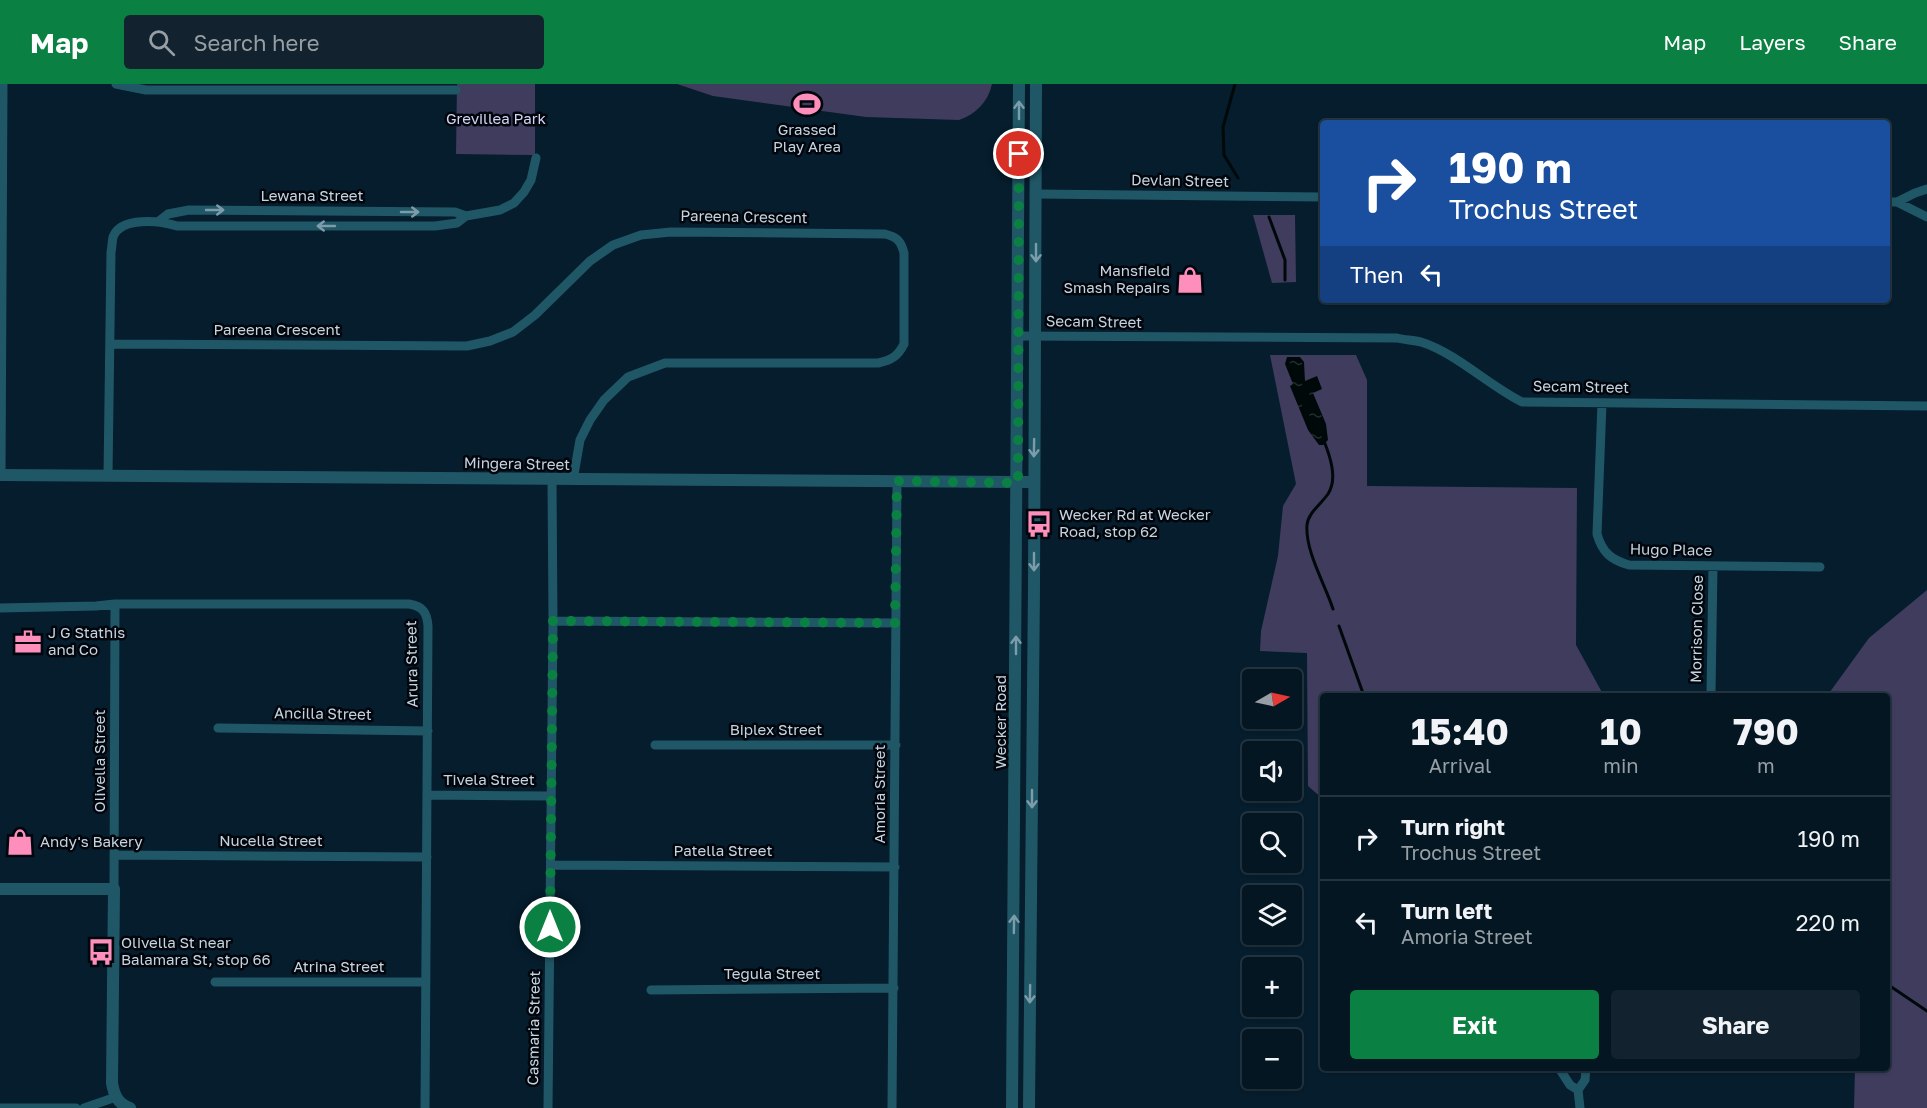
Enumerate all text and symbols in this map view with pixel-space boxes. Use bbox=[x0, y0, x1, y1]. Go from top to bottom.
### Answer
search box bbox=[124, 15, 544, 69]
text: Map bbox=[30, 26, 88, 59]
icon: search bbox=[145, 26, 178, 59]
text: Search here bbox=[193, 29, 319, 56]
text: Map bbox=[1663, 29, 1706, 55]
text: Layers bbox=[1739, 29, 1806, 55]
text: Share bbox=[1839, 29, 1897, 55]
sports icon: Grassed Play Area bbox=[792, 89, 822, 119]
one-way arrow bbox=[1013, 101, 1025, 121]
park label: Grevillea Park bbox=[446, 109, 546, 127]
place label: Grassed Play Area bbox=[773, 120, 841, 155]
pin bbox=[993, 128, 1044, 179]
icon: arrive bbox=[1002, 137, 1035, 170]
text: 190 m bbox=[1449, 142, 1572, 192]
icon: right bbox=[1350, 144, 1428, 222]
street label: Devlan Street bbox=[1131, 170, 1229, 190]
street label: Lewana Street bbox=[260, 186, 364, 204]
text: Trochus Street bbox=[1449, 193, 1638, 225]
one-way arrow bbox=[204, 205, 224, 216]
one-way arrow bbox=[399, 206, 419, 218]
street label: Pareena Crescent bbox=[680, 206, 808, 226]
one-way arrow bbox=[317, 220, 337, 232]
one-way arrow bbox=[1030, 242, 1042, 262]
icon: left bbox=[1415, 258, 1448, 291]
place label: Mansfield Smash Repairs bbox=[1063, 261, 1170, 296]
text: Then bbox=[1350, 261, 1403, 288]
shop icon: Mansfield Smash Repairs bbox=[1175, 265, 1205, 295]
street label: Secam Street bbox=[1046, 311, 1142, 331]
street label: Pareena Crescent bbox=[213, 320, 341, 338]
street label: Secam Street bbox=[1533, 376, 1629, 396]
one-way arrow bbox=[1028, 437, 1040, 457]
street label: Mingera Street bbox=[464, 453, 570, 473]
place label: Wecker Rd at Wecker Road, stop 62 bbox=[1059, 505, 1211, 540]
bus stop icon: Wecker Rd at Wecker Road, stop 62 bbox=[1024, 509, 1054, 539]
street label: Hugo Place bbox=[1630, 539, 1713, 559]
one-way arrow bbox=[1028, 551, 1040, 571]
street label: Morrison Close bbox=[1686, 575, 1706, 683]
street label: Arura Street bbox=[401, 620, 421, 708]
place label: J G Stathis and Co bbox=[48, 623, 125, 658]
office icon: J G Stathis and Co bbox=[13, 627, 43, 657]
one-way arrow bbox=[1011, 635, 1022, 655]
north arrow bbox=[1242, 669, 1302, 729]
map controls bbox=[1242, 669, 1302, 1089]
street label: Wecker Road bbox=[991, 675, 1009, 769]
street label: Ancilla Street bbox=[274, 703, 372, 723]
street label: Olivella Street bbox=[90, 710, 108, 812]
text: 15:40 bbox=[1411, 710, 1509, 753]
text: 10 bbox=[1600, 710, 1642, 753]
text: 790 bbox=[1733, 710, 1799, 753]
street label: Biplex Street bbox=[730, 720, 822, 738]
button: sound bbox=[1242, 741, 1302, 801]
street label: Amoria Street bbox=[870, 745, 888, 843]
text: Arrival bbox=[1429, 753, 1491, 777]
text: min bbox=[1603, 753, 1639, 777]
text: m bbox=[1757, 753, 1775, 777]
street label: Tivela Street bbox=[443, 770, 535, 788]
one-way arrow bbox=[1026, 788, 1037, 808]
button: search bbox=[1242, 813, 1302, 873]
text: Turn right bbox=[1401, 813, 1505, 840]
icon: right bbox=[1350, 822, 1383, 855]
text: 190 m bbox=[1797, 825, 1860, 852]
shop icon: Andy's Bakery bbox=[5, 827, 35, 857]
street label: Nucella Street bbox=[219, 831, 323, 849]
place label: Andy's Bakery bbox=[40, 832, 143, 850]
text: Trochus Street bbox=[1401, 840, 1541, 864]
street label: Patella Street bbox=[674, 841, 772, 859]
button: layers bbox=[1242, 885, 1302, 945]
position arrow bbox=[518, 895, 582, 959]
text: Turn left bbox=[1401, 897, 1492, 924]
icon: left bbox=[1350, 906, 1383, 939]
text: 220 m bbox=[1796, 909, 1860, 936]
one-way arrow bbox=[1009, 914, 1020, 934]
text: Amoria Street bbox=[1401, 924, 1533, 948]
place label: Olivella St near Balamara St, stop 66 bbox=[121, 933, 271, 968]
bus stop icon: Olivella St near Balamara St, stop 66 bbox=[86, 937, 116, 967]
street label: Atrina Street bbox=[293, 957, 385, 975]
button: + bbox=[1242, 957, 1302, 1017]
street label: Tegula Street bbox=[724, 964, 820, 982]
street label: Casmaria Street bbox=[523, 970, 543, 1086]
one-way arrow bbox=[1024, 983, 1036, 1003]
button: Exit bbox=[1350, 990, 1599, 1059]
button: Share bbox=[1611, 990, 1860, 1059]
button: − bbox=[1242, 1029, 1302, 1089]

